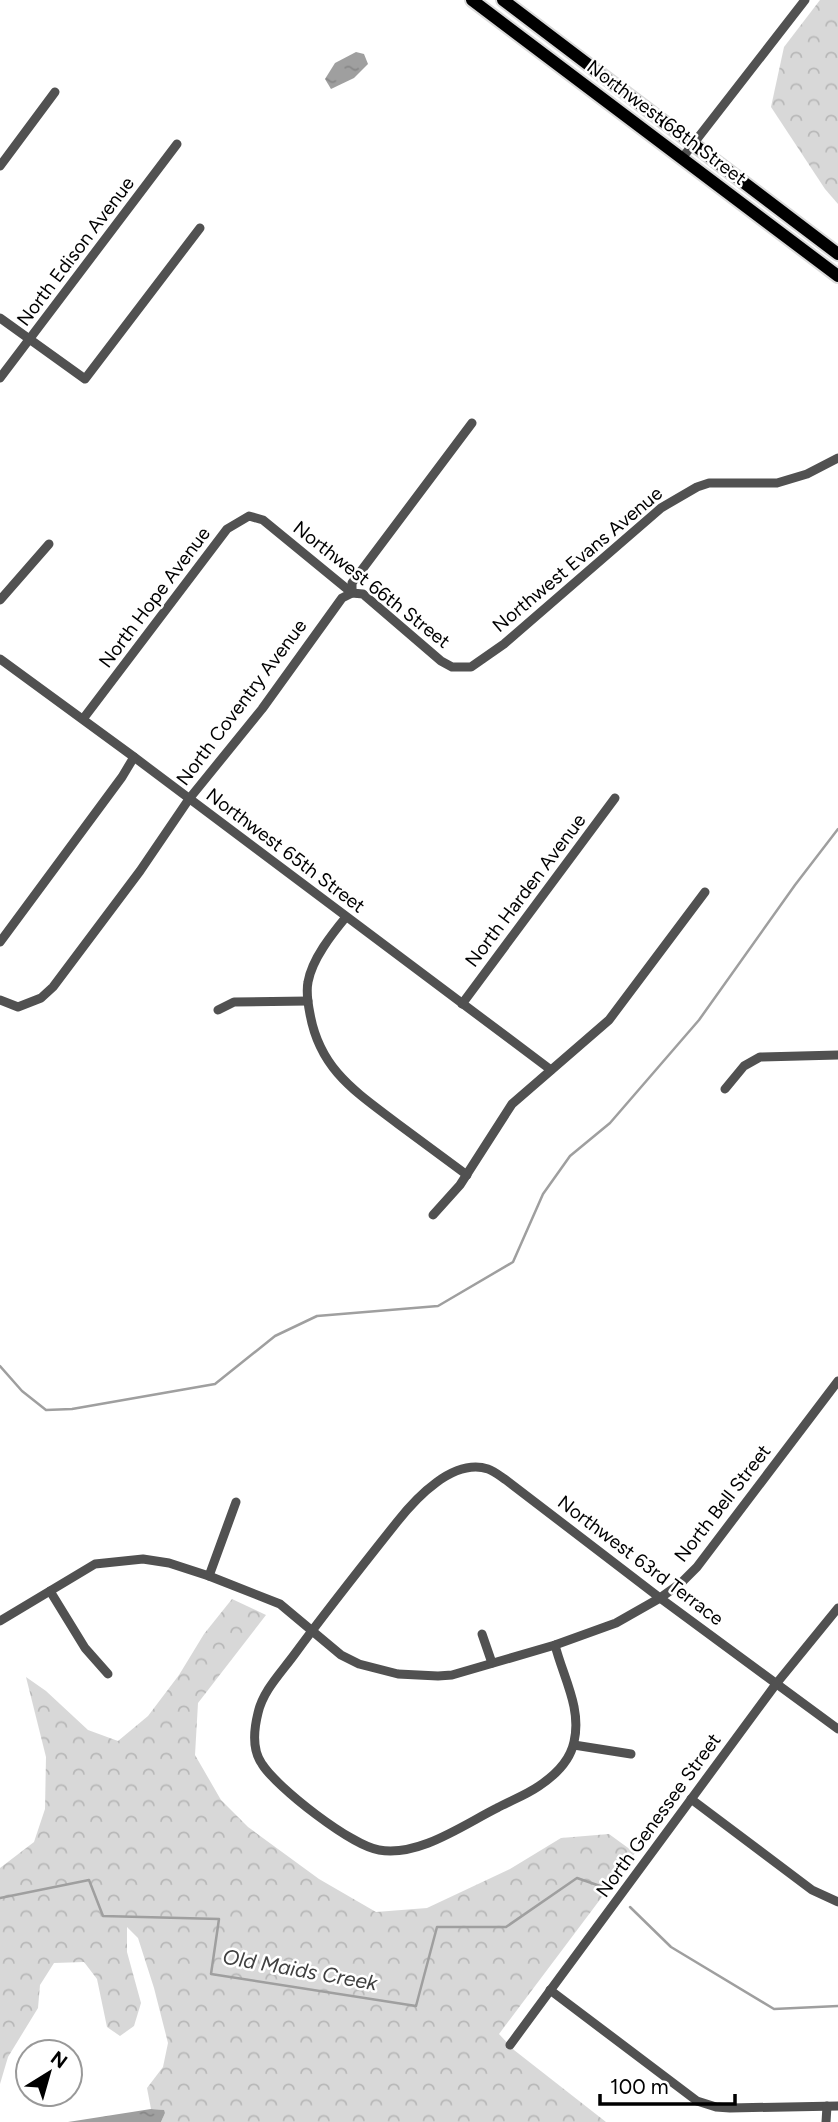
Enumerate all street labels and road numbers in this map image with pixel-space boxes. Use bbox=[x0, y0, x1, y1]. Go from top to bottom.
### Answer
street label: Northwest 68th Street bbox=[582, 55, 751, 190]
street label: North Edison Avenue bbox=[12, 172, 139, 330]
street label: Northwest Evans Avenue bbox=[488, 482, 667, 637]
street label: Northwest 66th Street bbox=[289, 516, 455, 653]
street label: North Hope Avenue bbox=[94, 522, 215, 672]
street label: North Coventry Avenue bbox=[171, 615, 311, 790]
street label: Northwest 65th Street bbox=[202, 783, 370, 918]
street label: North Harden Avenue bbox=[460, 809, 591, 972]
street label: North Bell Street bbox=[669, 1440, 775, 1567]
street label: Northwest 63rd Terrace bbox=[553, 1490, 728, 1630]
street label: North Genessee Street bbox=[591, 1729, 726, 1902]

